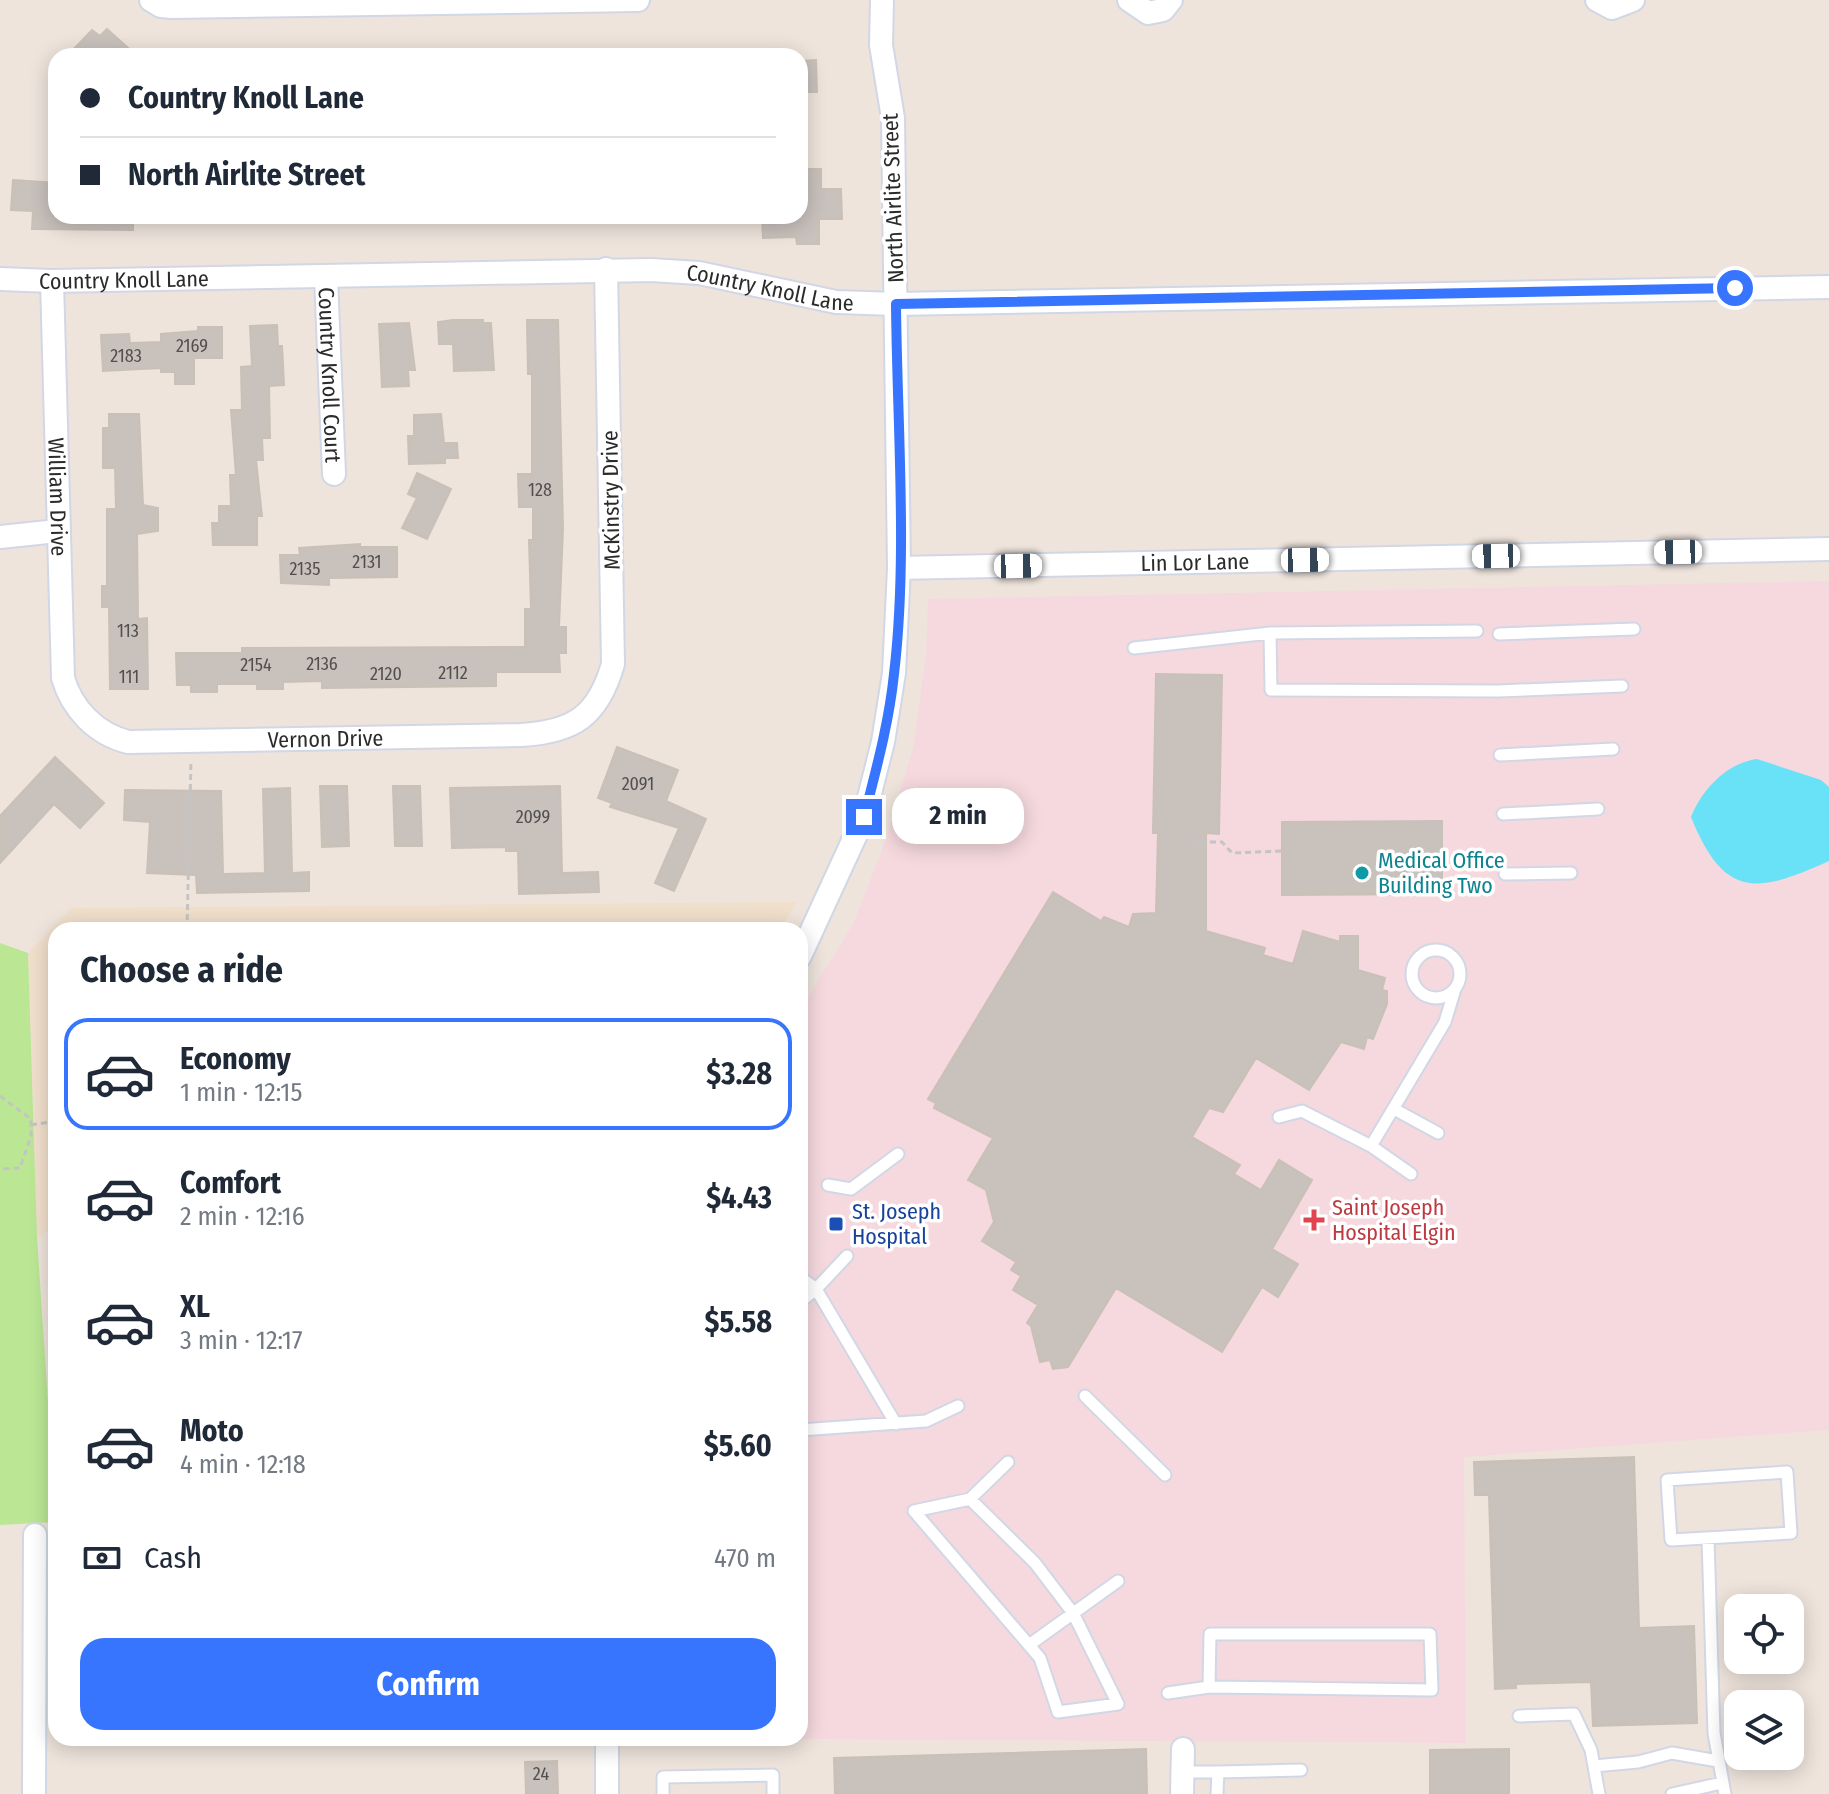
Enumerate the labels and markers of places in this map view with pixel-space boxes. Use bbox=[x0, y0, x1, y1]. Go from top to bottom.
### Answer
place label: Medical Office Building Two bbox=[1378, 847, 1505, 899]
marker: Medical Office Building Two bbox=[1353, 864, 1371, 882]
place label: Saint Joseph Hospital Elgin bbox=[1332, 1194, 1456, 1246]
place label: St. Joseph Hospital bbox=[852, 1198, 941, 1250]
marker: Saint Joseph Hospital Elgin bbox=[1303, 1209, 1325, 1231]
marker: St. Joseph Hospital bbox=[827, 1215, 845, 1233]

